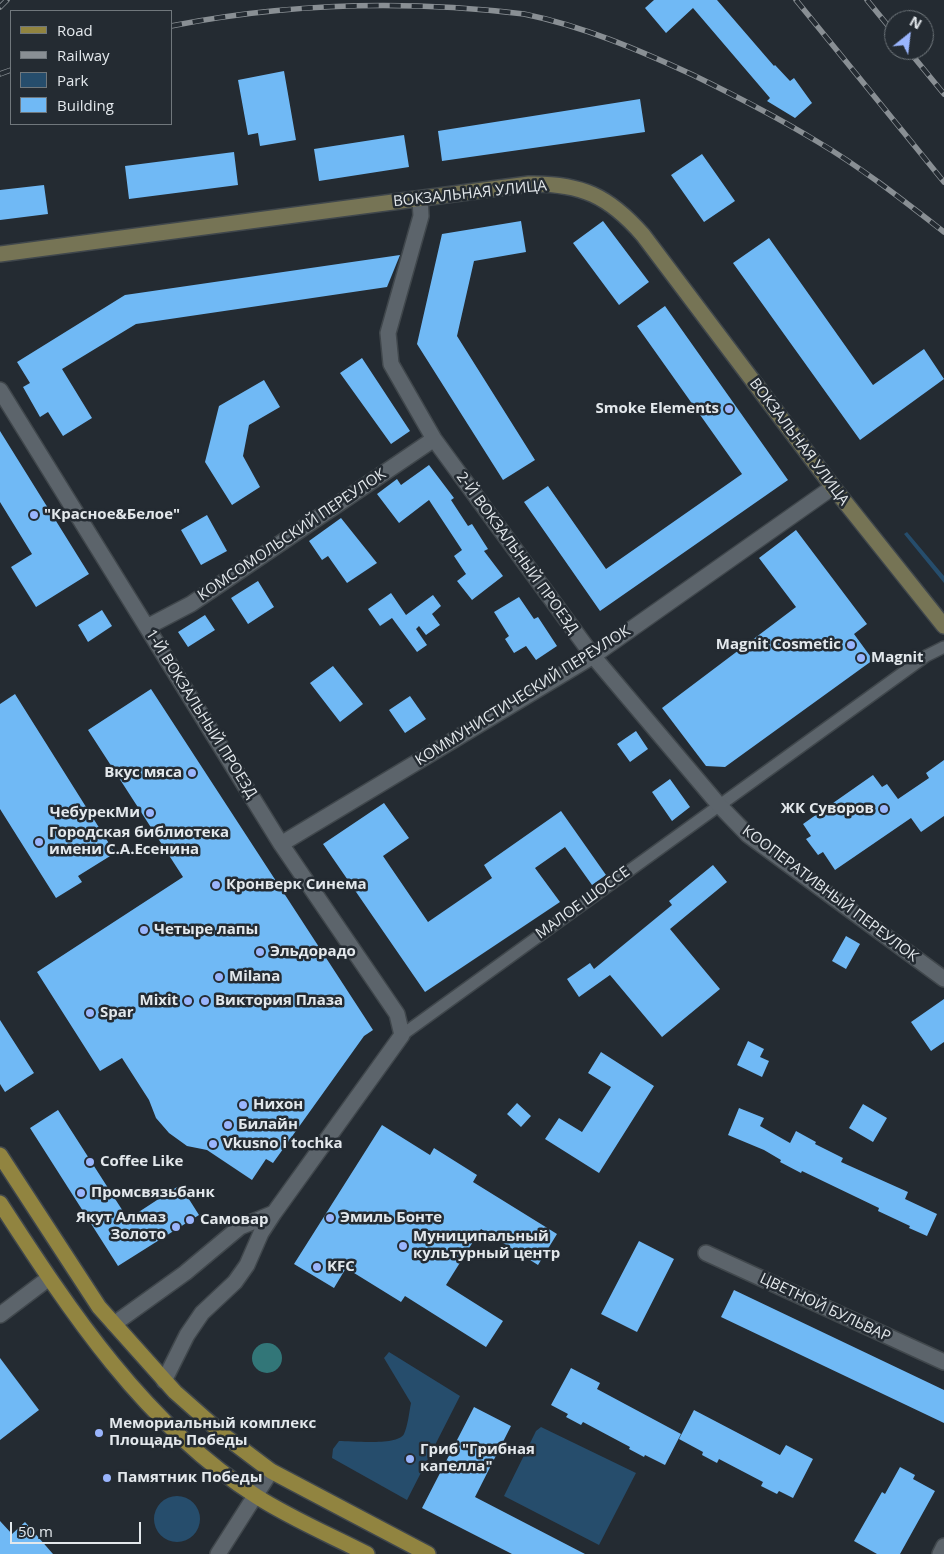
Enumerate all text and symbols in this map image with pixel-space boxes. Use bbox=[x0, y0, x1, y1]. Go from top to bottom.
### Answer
legend bbox=[10, 10, 172, 125]
north arrow bbox=[884, 10, 934, 60]
text: N bbox=[906, 11, 926, 33]
text: Road bbox=[57, 20, 93, 40]
text: Railway bbox=[57, 45, 110, 65]
text: Park bbox=[57, 70, 88, 90]
text: Building bbox=[57, 95, 114, 115]
street label: ВОКЗАЛЬНАЯ УЛИЦА bbox=[392, 177, 548, 211]
street label: ВОКЗАЛЬНАЯ УЛИЦА bbox=[745, 375, 853, 509]
place label: Smoke Elements bbox=[595, 400, 719, 418]
marker: Smoke Elements bbox=[723, 403, 735, 415]
street label: КОМСОМОЛЬСКИЙ ПЕРЕУЛОК bbox=[194, 465, 390, 605]
street label: 2-Й ВОКЗАЛЬНЫЙ ПРОЕЗД bbox=[452, 469, 582, 637]
place label: "Красное&Белое" bbox=[44, 506, 180, 524]
marker: "Красное&Белое" bbox=[28, 509, 40, 521]
street label: КОММУНИСТИЧЕСКИЙ ПЕРЕУЛОК bbox=[412, 622, 634, 770]
street label: 1-Й ВОКЗАЛЬНЫЙ ПРОЕЗД bbox=[142, 626, 260, 802]
place label: Magnit Cosmetic bbox=[716, 636, 841, 654]
marker: Magnit Cosmetic bbox=[845, 639, 857, 651]
place label: Magnit bbox=[871, 649, 924, 667]
marker: Magnit bbox=[855, 652, 867, 664]
place label: Вкус мяса bbox=[104, 764, 182, 782]
marker: Вкус мяса bbox=[186, 767, 198, 779]
place label: ЖК Суворов bbox=[781, 800, 874, 818]
marker: ЖК Суворов bbox=[878, 803, 890, 815]
place label: ЧебурекМи bbox=[50, 804, 140, 822]
marker: ЧебурекМи bbox=[144, 807, 156, 819]
street label: КООПЕРАТИВНЫЙ ПЕРЕУЛОК bbox=[738, 822, 922, 966]
place label: Городская библиотека имени С.А.Есенина bbox=[49, 824, 229, 859]
marker: Городская библиотека имени С.А.Есенина bbox=[33, 836, 45, 848]
street label: МАЛОЕ ШОССЕ bbox=[532, 863, 634, 943]
place label: Кронверк Синема bbox=[226, 876, 367, 894]
marker: Кронверк Синема bbox=[210, 879, 222, 891]
place label: Четыре лапы bbox=[154, 921, 258, 939]
marker: Четыре лапы bbox=[138, 924, 150, 936]
place label: Эльдорадо bbox=[270, 943, 356, 961]
marker: Эльдорадо bbox=[254, 946, 266, 958]
place label: Milana bbox=[229, 968, 280, 986]
marker: Milana bbox=[213, 971, 225, 983]
place label: Mixit bbox=[140, 992, 178, 1010]
place label: Виктория Плаза bbox=[215, 992, 343, 1010]
marker: Mixit bbox=[182, 995, 194, 1007]
marker: Виктория Плаза bbox=[199, 995, 211, 1007]
place label: Spar bbox=[100, 1004, 134, 1022]
marker: Spar bbox=[84, 1007, 96, 1019]
place label: Нихон bbox=[253, 1096, 303, 1114]
marker: Нихон bbox=[237, 1099, 249, 1111]
place label: Билайн bbox=[238, 1116, 298, 1134]
marker: Билайн bbox=[222, 1119, 234, 1131]
place label: Vkusno i tochka bbox=[223, 1135, 343, 1153]
marker: Vkusno i tochka bbox=[207, 1138, 219, 1150]
place label: Coffee Like bbox=[100, 1153, 183, 1171]
marker: Coffee Like bbox=[84, 1156, 96, 1168]
place label: Промсвязьбанк bbox=[91, 1184, 215, 1202]
marker: Промсвязьбанк bbox=[75, 1187, 87, 1199]
place label: Якут Алмаз Золото bbox=[76, 1209, 166, 1244]
place label: Эмиль Бонте bbox=[340, 1209, 442, 1227]
place label: Самовар bbox=[200, 1211, 269, 1229]
marker: Эмиль Бонте bbox=[324, 1212, 336, 1224]
marker: Самовар bbox=[184, 1214, 196, 1226]
marker: Якут Алмаз Золото bbox=[170, 1221, 182, 1233]
place label: Муниципальный культурный центр bbox=[413, 1228, 560, 1263]
marker: Муниципальный культурный центр bbox=[397, 1240, 409, 1252]
place label: KFC bbox=[327, 1258, 355, 1276]
marker: KFC bbox=[311, 1261, 323, 1273]
street label: ЦВЕТНОЙ БУЛЬВАР bbox=[757, 1270, 893, 1346]
place label: Мемориальный комплекс Площадь Победы bbox=[109, 1415, 316, 1450]
marker: Мемориальный комплекс Площадь Победы bbox=[93, 1427, 105, 1439]
place label: Гриб "Грибная капелла" bbox=[420, 1441, 535, 1476]
marker: Гриб "Грибная капелла" bbox=[404, 1453, 416, 1465]
place label: Памятник Победы bbox=[117, 1469, 262, 1487]
marker: Памятник Победы bbox=[101, 1472, 113, 1484]
scale bar bbox=[12, 1512, 144, 1544]
text: 50 m bbox=[18, 1521, 53, 1541]

